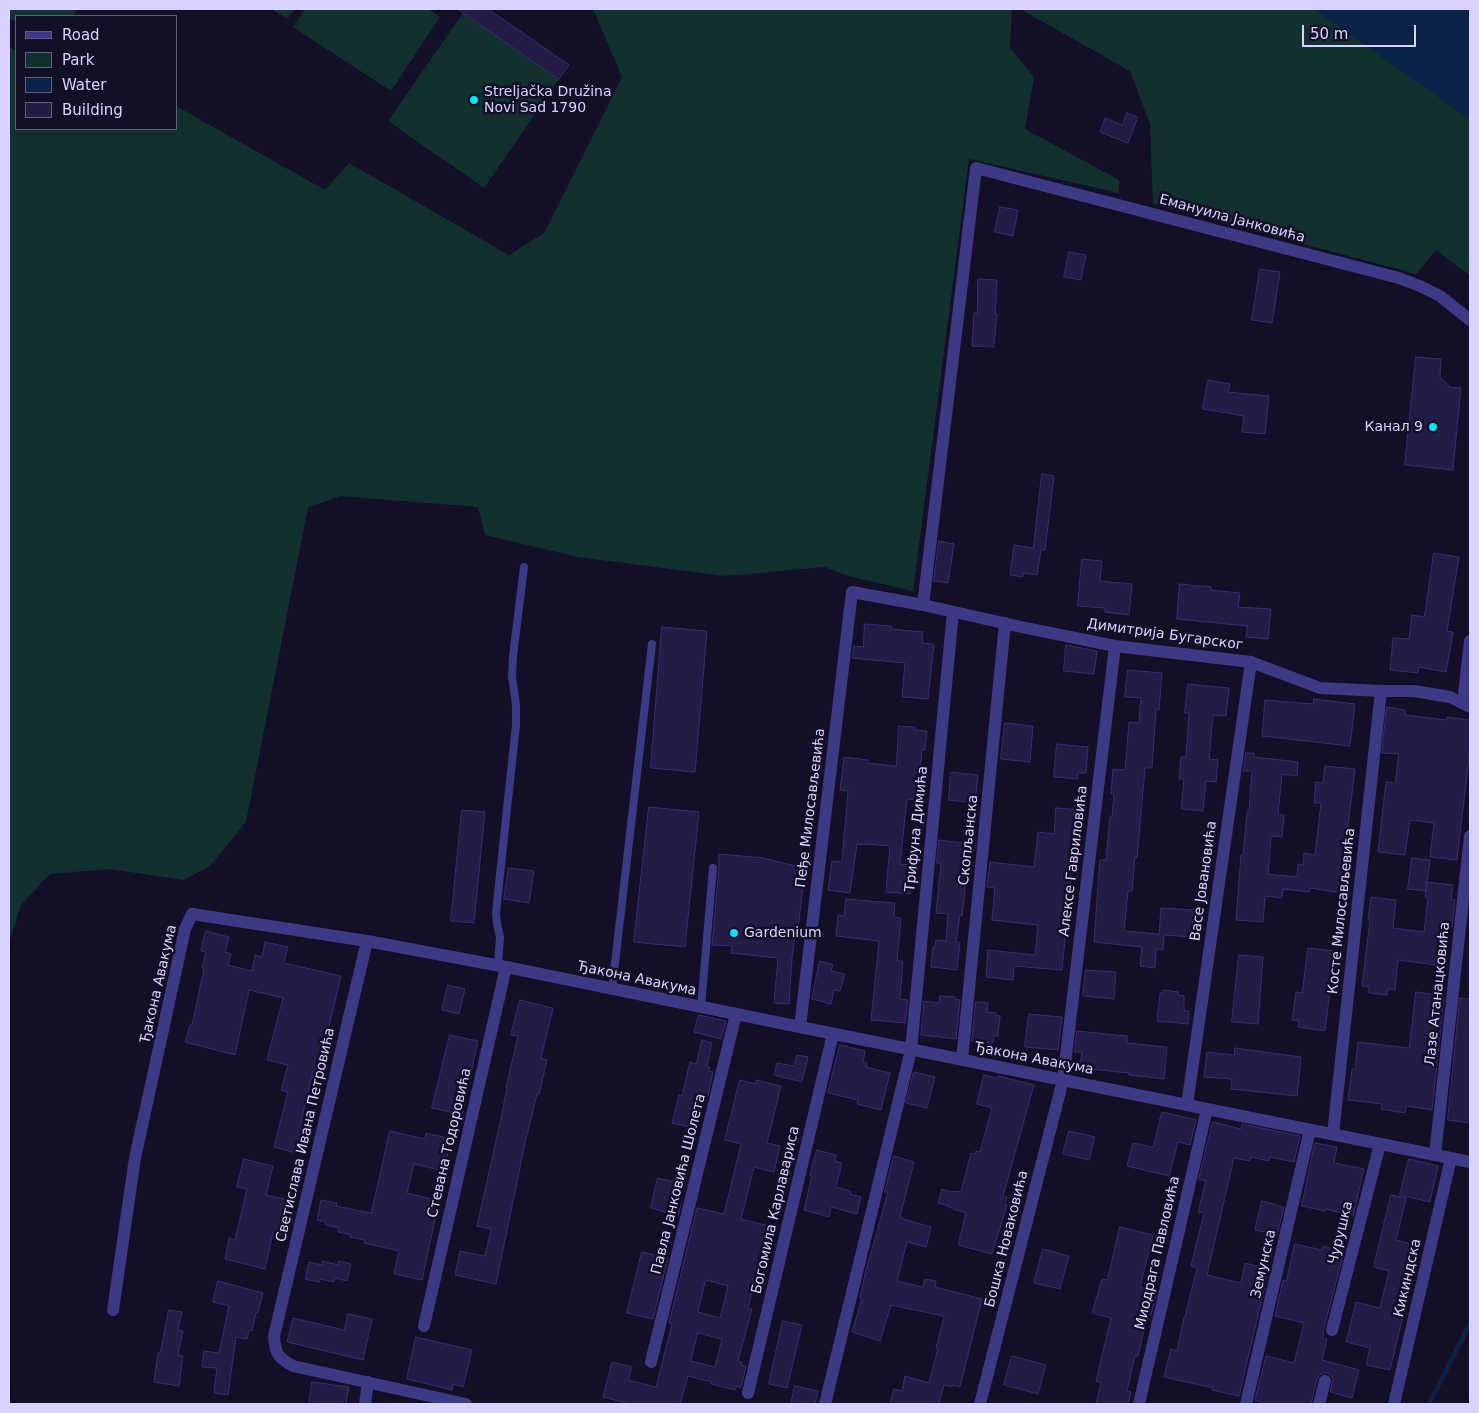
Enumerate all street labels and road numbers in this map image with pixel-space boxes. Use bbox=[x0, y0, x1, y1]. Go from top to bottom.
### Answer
street label: Емануила Јанковића bbox=[1157, 191, 1307, 247]
street label: Димитрија Бугарског bbox=[1086, 616, 1244, 654]
street label: Пеђе Милосављевића bbox=[793, 727, 829, 889]
street label: Трифуна Димића bbox=[902, 765, 932, 893]
street label: Алексе Гавриловића bbox=[1056, 784, 1092, 938]
street label: Скопљанска bbox=[956, 794, 982, 886]
street label: Васе Јовановића bbox=[1187, 820, 1221, 942]
street label: Косте Милосављевића bbox=[1325, 827, 1359, 995]
street label: Лазе Атанацковића bbox=[1422, 921, 1454, 1067]
street label: Ђакона Авакума bbox=[137, 923, 181, 1045]
street label: Ђакона Авакума bbox=[576, 958, 698, 1000]
street label: Светислава Ивана Петровића bbox=[273, 1026, 339, 1244]
street label: Ђакона Авакума bbox=[973, 1039, 1095, 1079]
street label: Стевана Тодоровића bbox=[425, 1066, 475, 1220]
street label: Павла Јанковића Шолета bbox=[648, 1092, 710, 1276]
street label: Богомила Карлавариса bbox=[748, 1124, 804, 1296]
street label: Бошка Новаковића bbox=[982, 1169, 1032, 1309]
street label: Миодрага Павловића bbox=[1132, 1175, 1184, 1331]
street label: Чурушка bbox=[1325, 1199, 1357, 1267]
street label: Земунска bbox=[1248, 1228, 1280, 1300]
street label: Кикиндска bbox=[1391, 1237, 1425, 1319]

